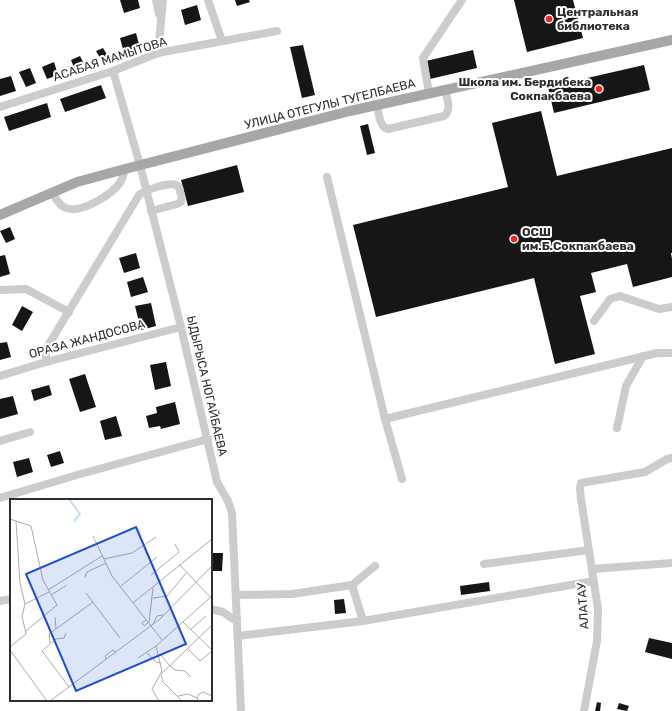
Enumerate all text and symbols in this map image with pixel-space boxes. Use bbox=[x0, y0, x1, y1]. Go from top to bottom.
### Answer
place label: Центральная библиотека bbox=[557, 5, 639, 33]
marker: Центральная библиотека bbox=[544, 14, 554, 24]
street label: АСАБАЯ МАМЫТОВА bbox=[51, 34, 169, 84]
place label: Школа им. Бердибека Сокпакбаева bbox=[458, 75, 591, 103]
street label: УЛИЦА ОТЕГУЛЫ ТУГЕЛБАЕВА bbox=[243, 76, 417, 132]
marker: Школа им. Бердибека Сокпакбаева bbox=[594, 84, 604, 94]
place label: ОСШ им.Б.Сокпакбаева bbox=[522, 225, 634, 253]
marker: ОСШ им.Б.Сокпакбаева bbox=[509, 234, 519, 244]
street label: ЫДЫРЫСА НОГАЙБАЕВА bbox=[184, 314, 230, 458]
street label: ОРАЗА ЖАНДОСОВА bbox=[27, 317, 147, 361]
inset map bbox=[10, 499, 212, 701]
street label: АЛАТАУ bbox=[574, 581, 592, 630]

